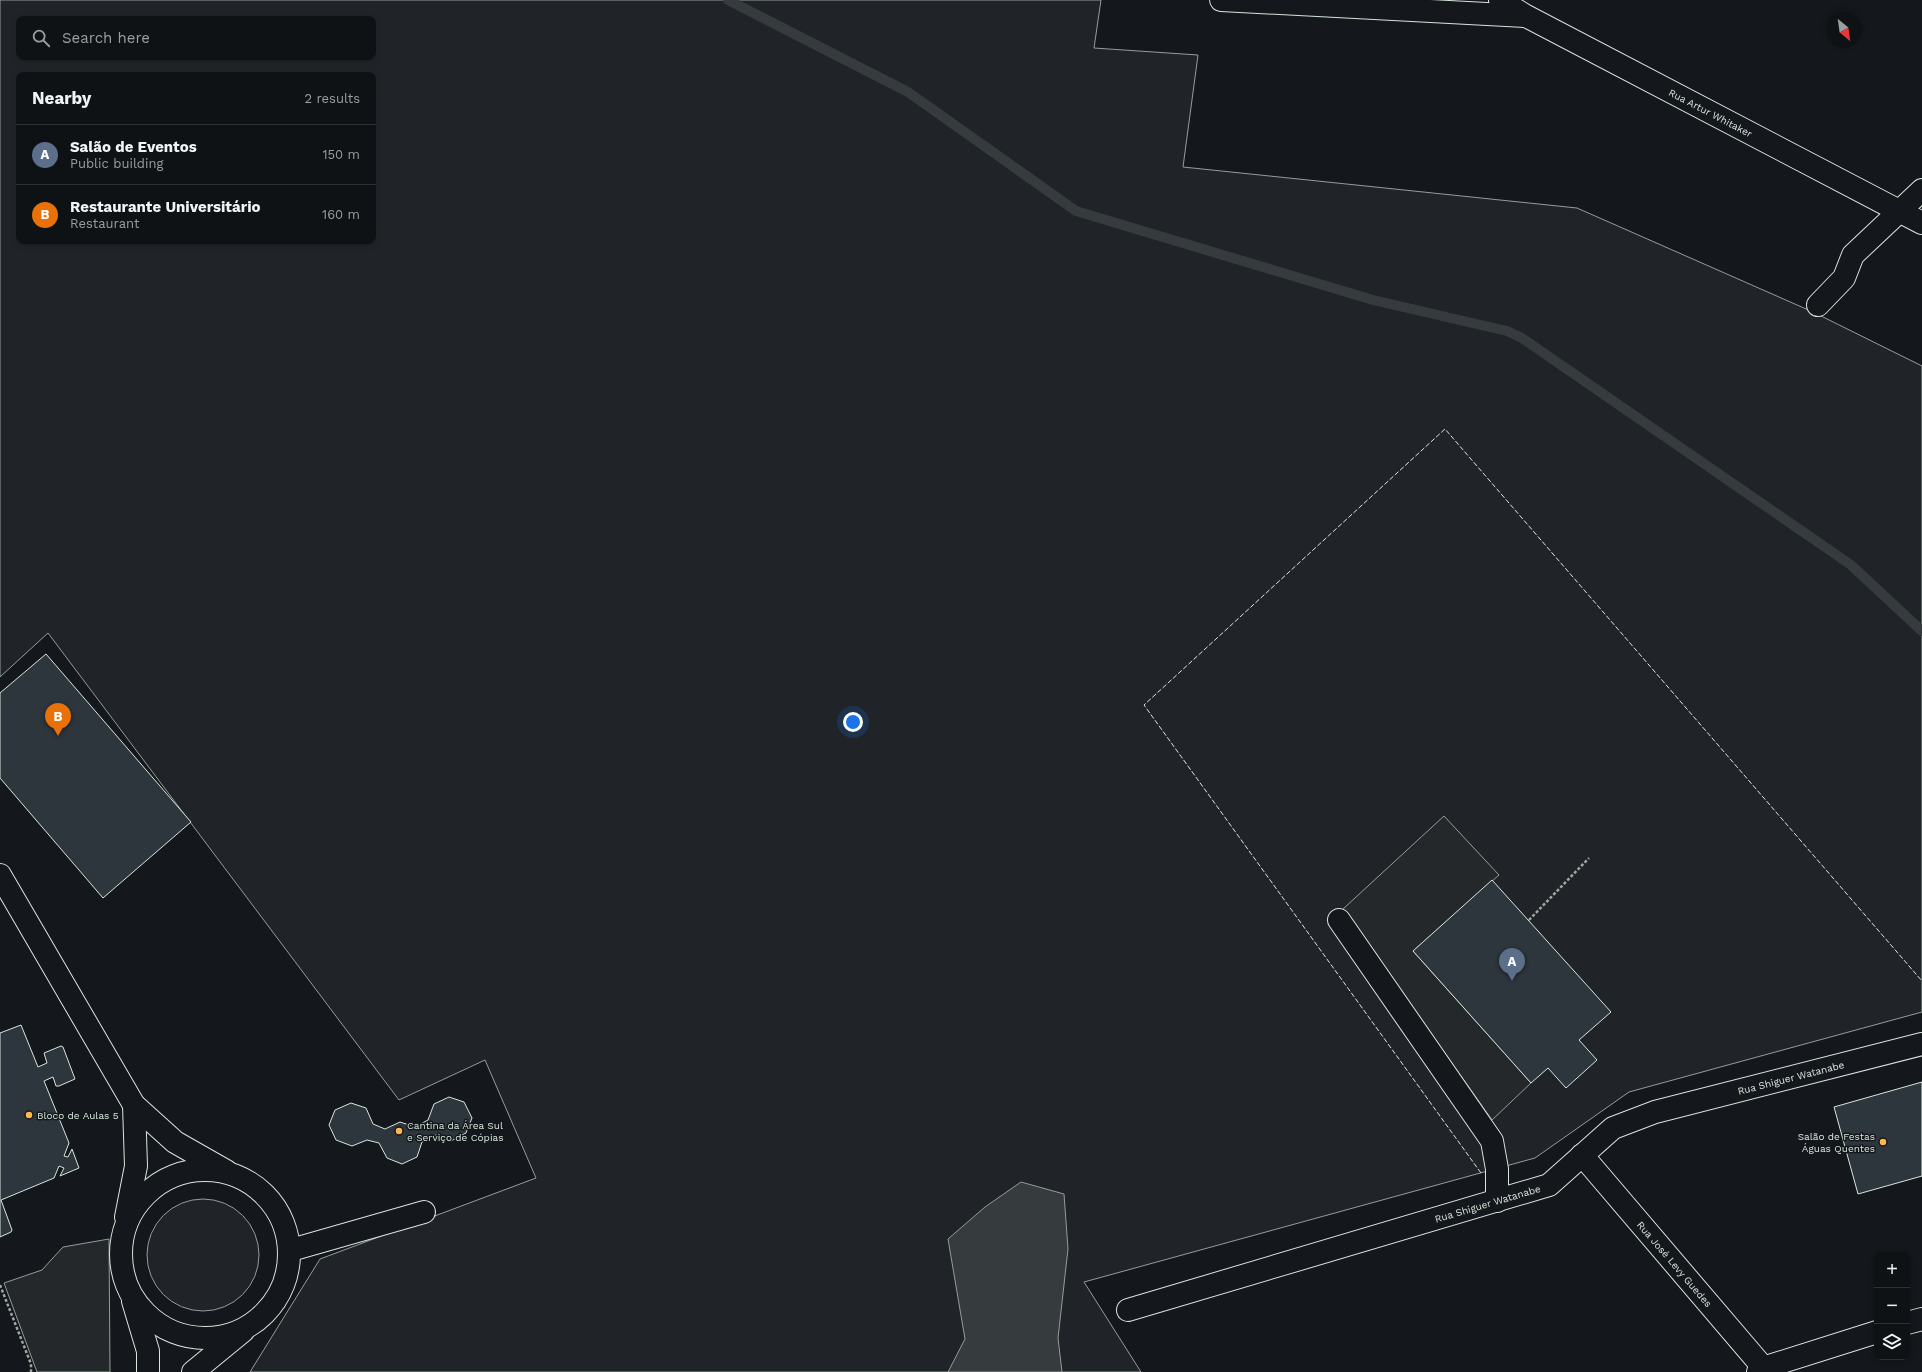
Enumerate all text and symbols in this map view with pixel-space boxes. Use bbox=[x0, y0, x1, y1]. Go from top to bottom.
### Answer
north arrow bbox=[1826, 12, 1862, 48]
search box bbox=[16, 16, 376, 60]
icon: search bbox=[30, 27, 52, 49]
text: Search here bbox=[62, 29, 150, 47]
street label: Rua Artur Whitaker bbox=[1667, 87, 1754, 139]
text: Nearby bbox=[32, 88, 91, 108]
text: 2 results bbox=[305, 91, 360, 106]
text: Salão de Eventos bbox=[70, 138, 197, 156]
text: A bbox=[41, 147, 49, 162]
text: 150 m bbox=[322, 147, 360, 162]
text: Public building bbox=[70, 156, 163, 171]
text: Restaurante Universitário bbox=[70, 198, 261, 216]
text: B bbox=[41, 207, 49, 222]
text: 160 m bbox=[322, 207, 360, 222]
text: Restaurant bbox=[70, 216, 140, 231]
pin: B bbox=[45, 703, 71, 736]
your location bbox=[843, 712, 863, 732]
pin: A bbox=[1499, 948, 1525, 981]
street label: Rua Shiguer Watanabe bbox=[1736, 1059, 1846, 1097]
marker: Bloco de Aulas 5 bbox=[24, 1110, 34, 1120]
place label: Bloco de Aulas 5 bbox=[37, 1110, 119, 1121]
place label: Cantina da Área Sul e Serviço de Cópias bbox=[407, 1120, 503, 1143]
marker: Cantina da Área Sul e Serviço de Cópias bbox=[394, 1126, 404, 1136]
place label: Salão de Festas Águas Quentes bbox=[1798, 1131, 1875, 1154]
marker: Salão de Festas Águas Quentes bbox=[1878, 1137, 1888, 1147]
street label: Rua Shiguer Watanabe bbox=[1433, 1183, 1542, 1225]
street label: Rua José Levy Guedes bbox=[1635, 1219, 1714, 1309]
map controls bbox=[1874, 1252, 1910, 1360]
button: + bbox=[1874, 1252, 1910, 1288]
button: − bbox=[1874, 1288, 1910, 1324]
button: layers bbox=[1874, 1324, 1910, 1360]

